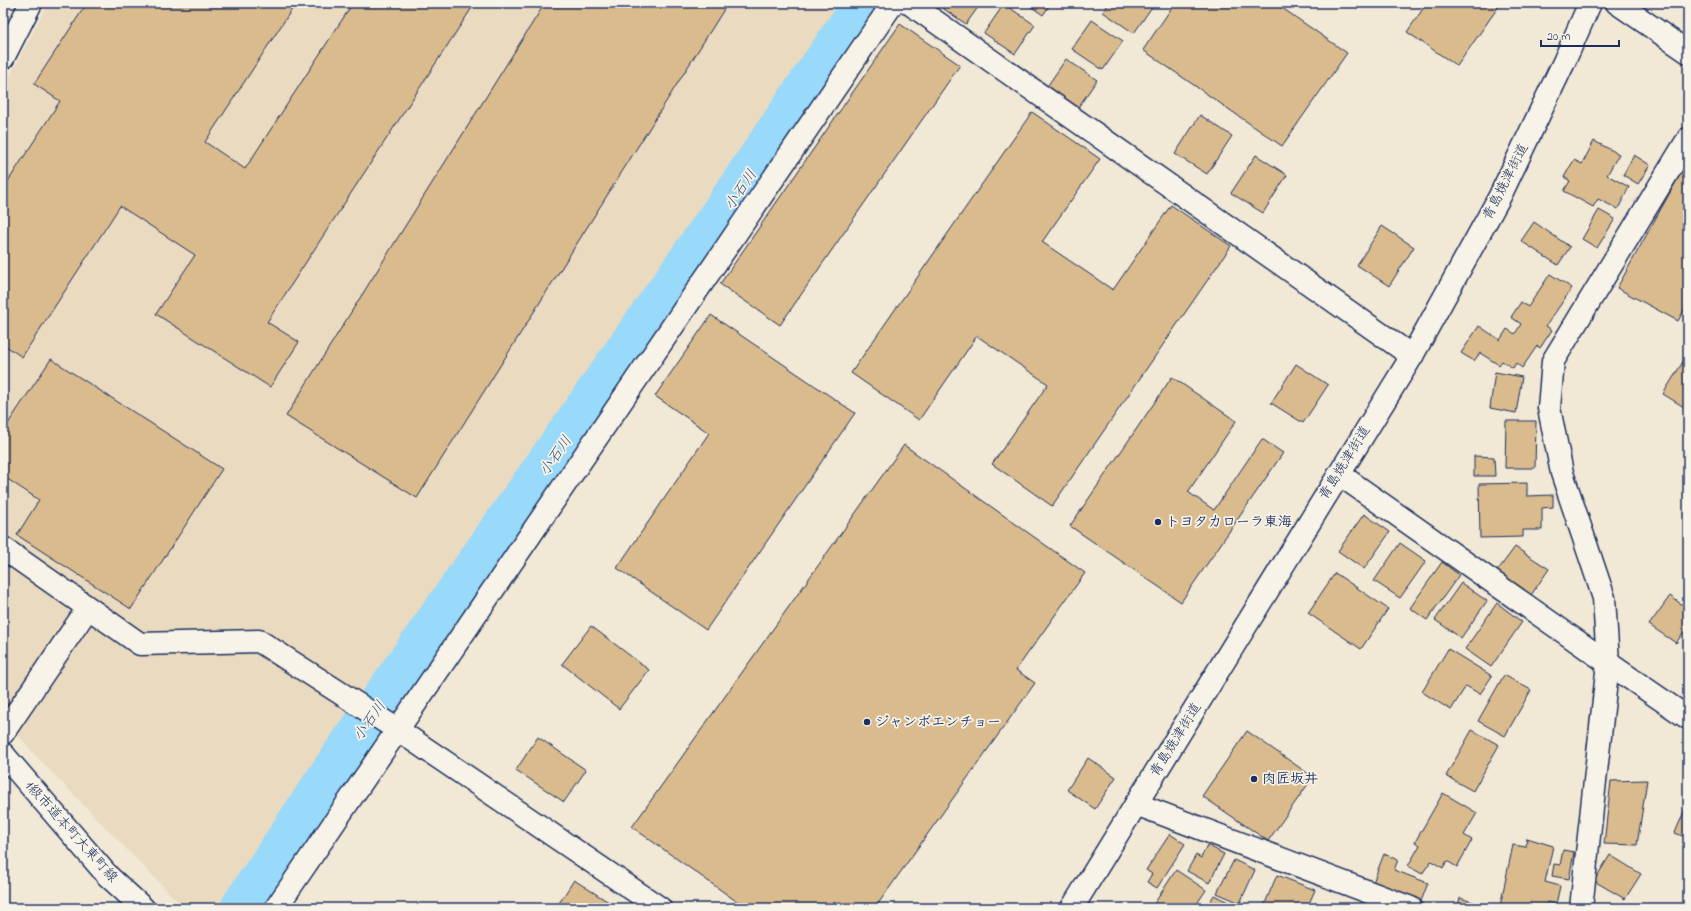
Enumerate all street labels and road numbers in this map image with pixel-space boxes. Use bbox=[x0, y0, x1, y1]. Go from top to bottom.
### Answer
street label: 青島焼津街道 bbox=[1478, 140, 1534, 224]
street label: 青島焼津街道 bbox=[1314, 422, 1376, 504]
street label: 青島焼津街道 bbox=[1145, 699, 1207, 781]
street label: 1級市道本町大東町線 bbox=[20, 777, 122, 887]

